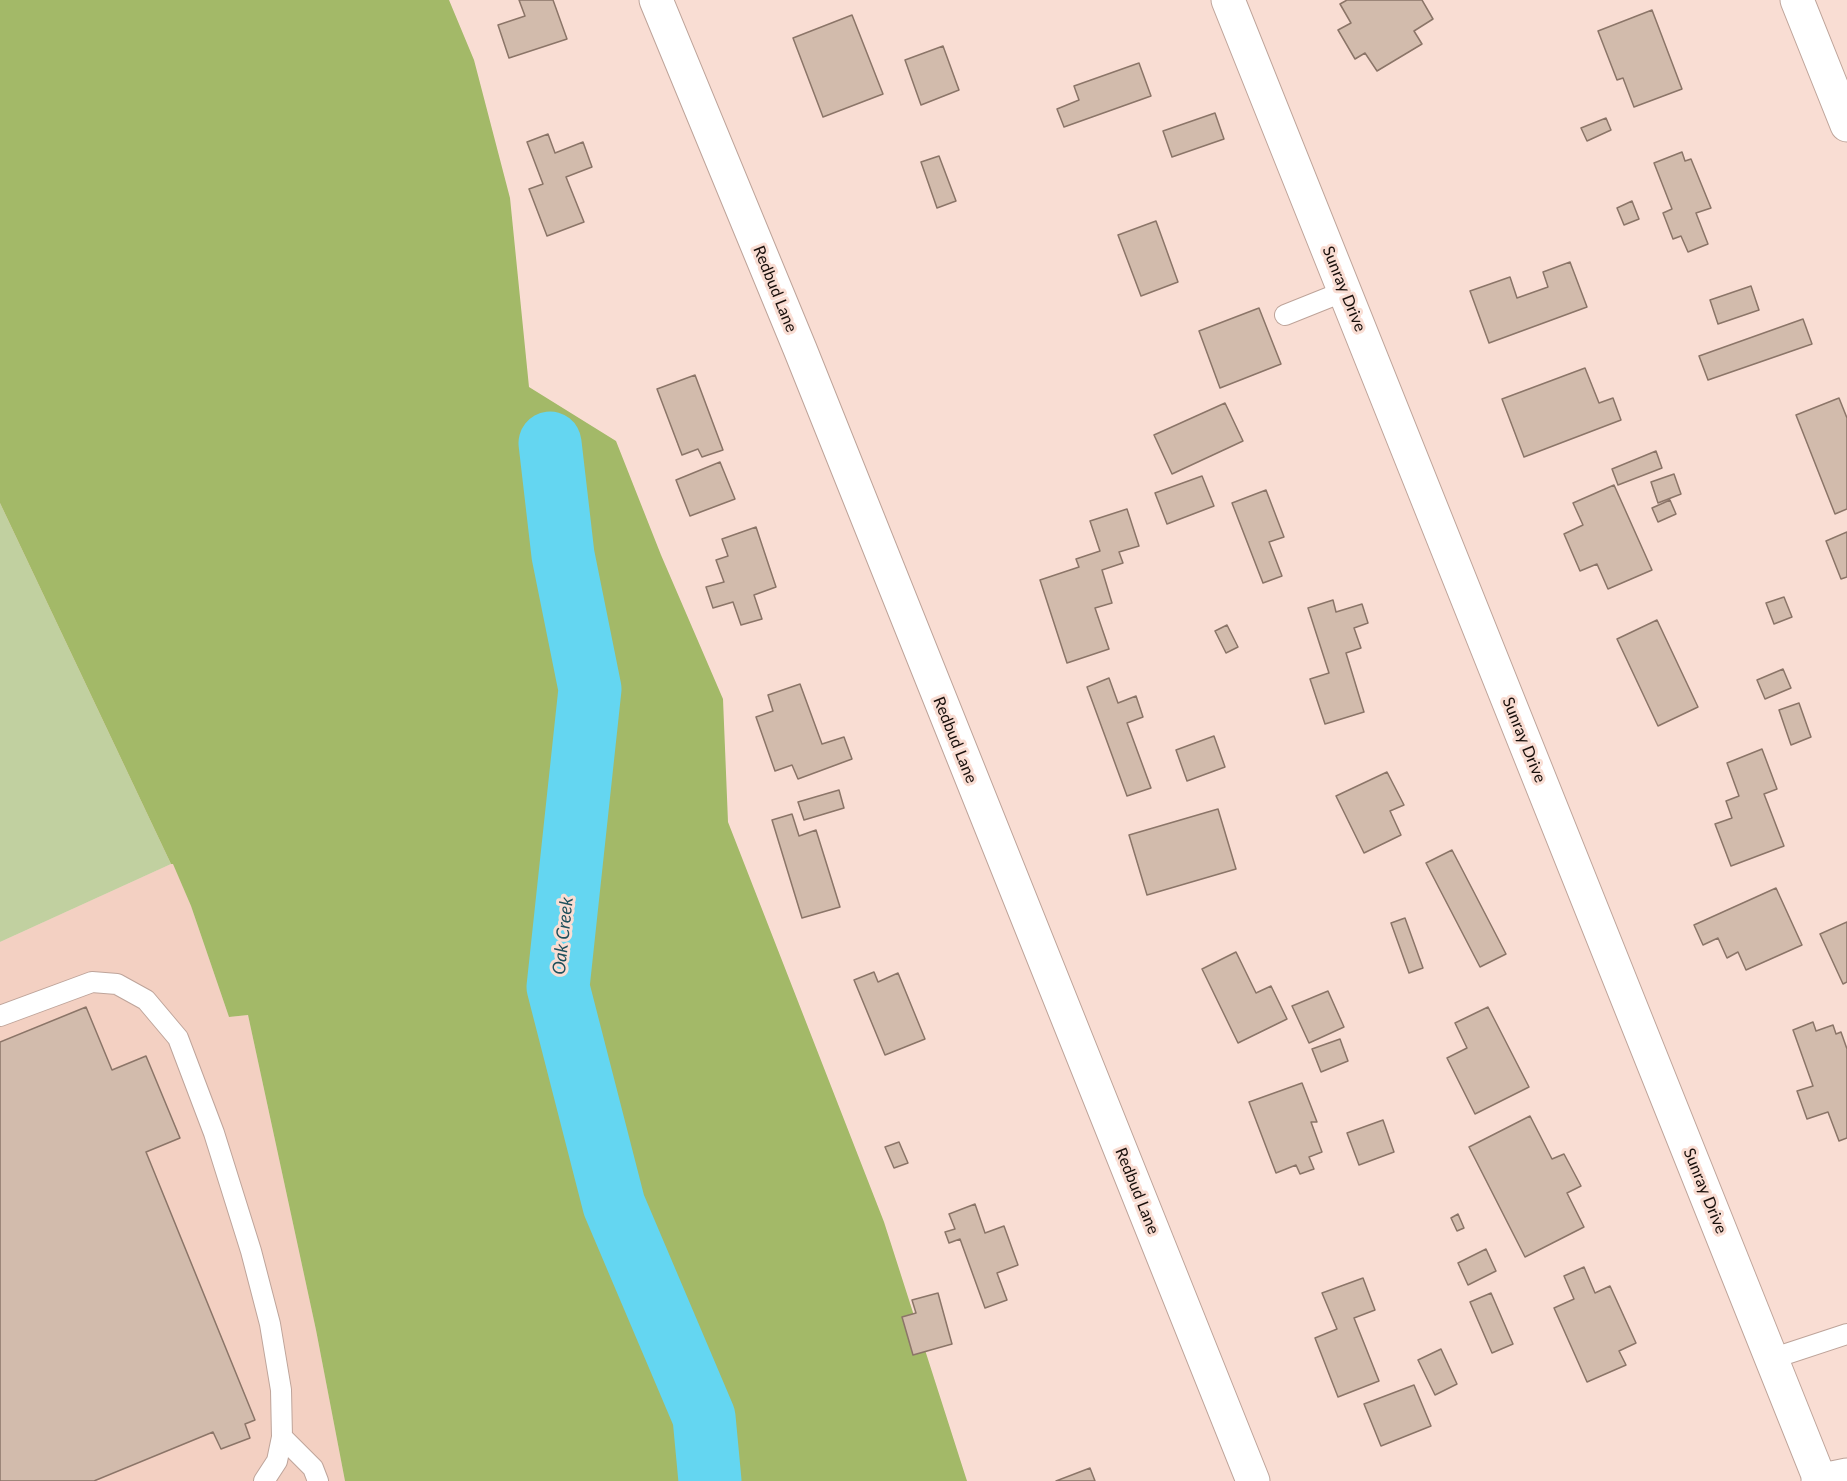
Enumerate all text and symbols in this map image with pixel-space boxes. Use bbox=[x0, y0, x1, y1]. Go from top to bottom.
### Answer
street label: Redbud Lane bbox=[749, 243, 801, 335]
street label: Sunray Drive bbox=[1318, 244, 1370, 334]
street label: Redbud Lane bbox=[929, 694, 981, 786]
street label: Sunray Drive bbox=[1498, 695, 1550, 785]
water label: Oak Creek bbox=[548, 896, 578, 976]
street label: Redbud Lane bbox=[1111, 1145, 1163, 1237]
street label: Sunray Drive bbox=[1679, 1146, 1731, 1236]

